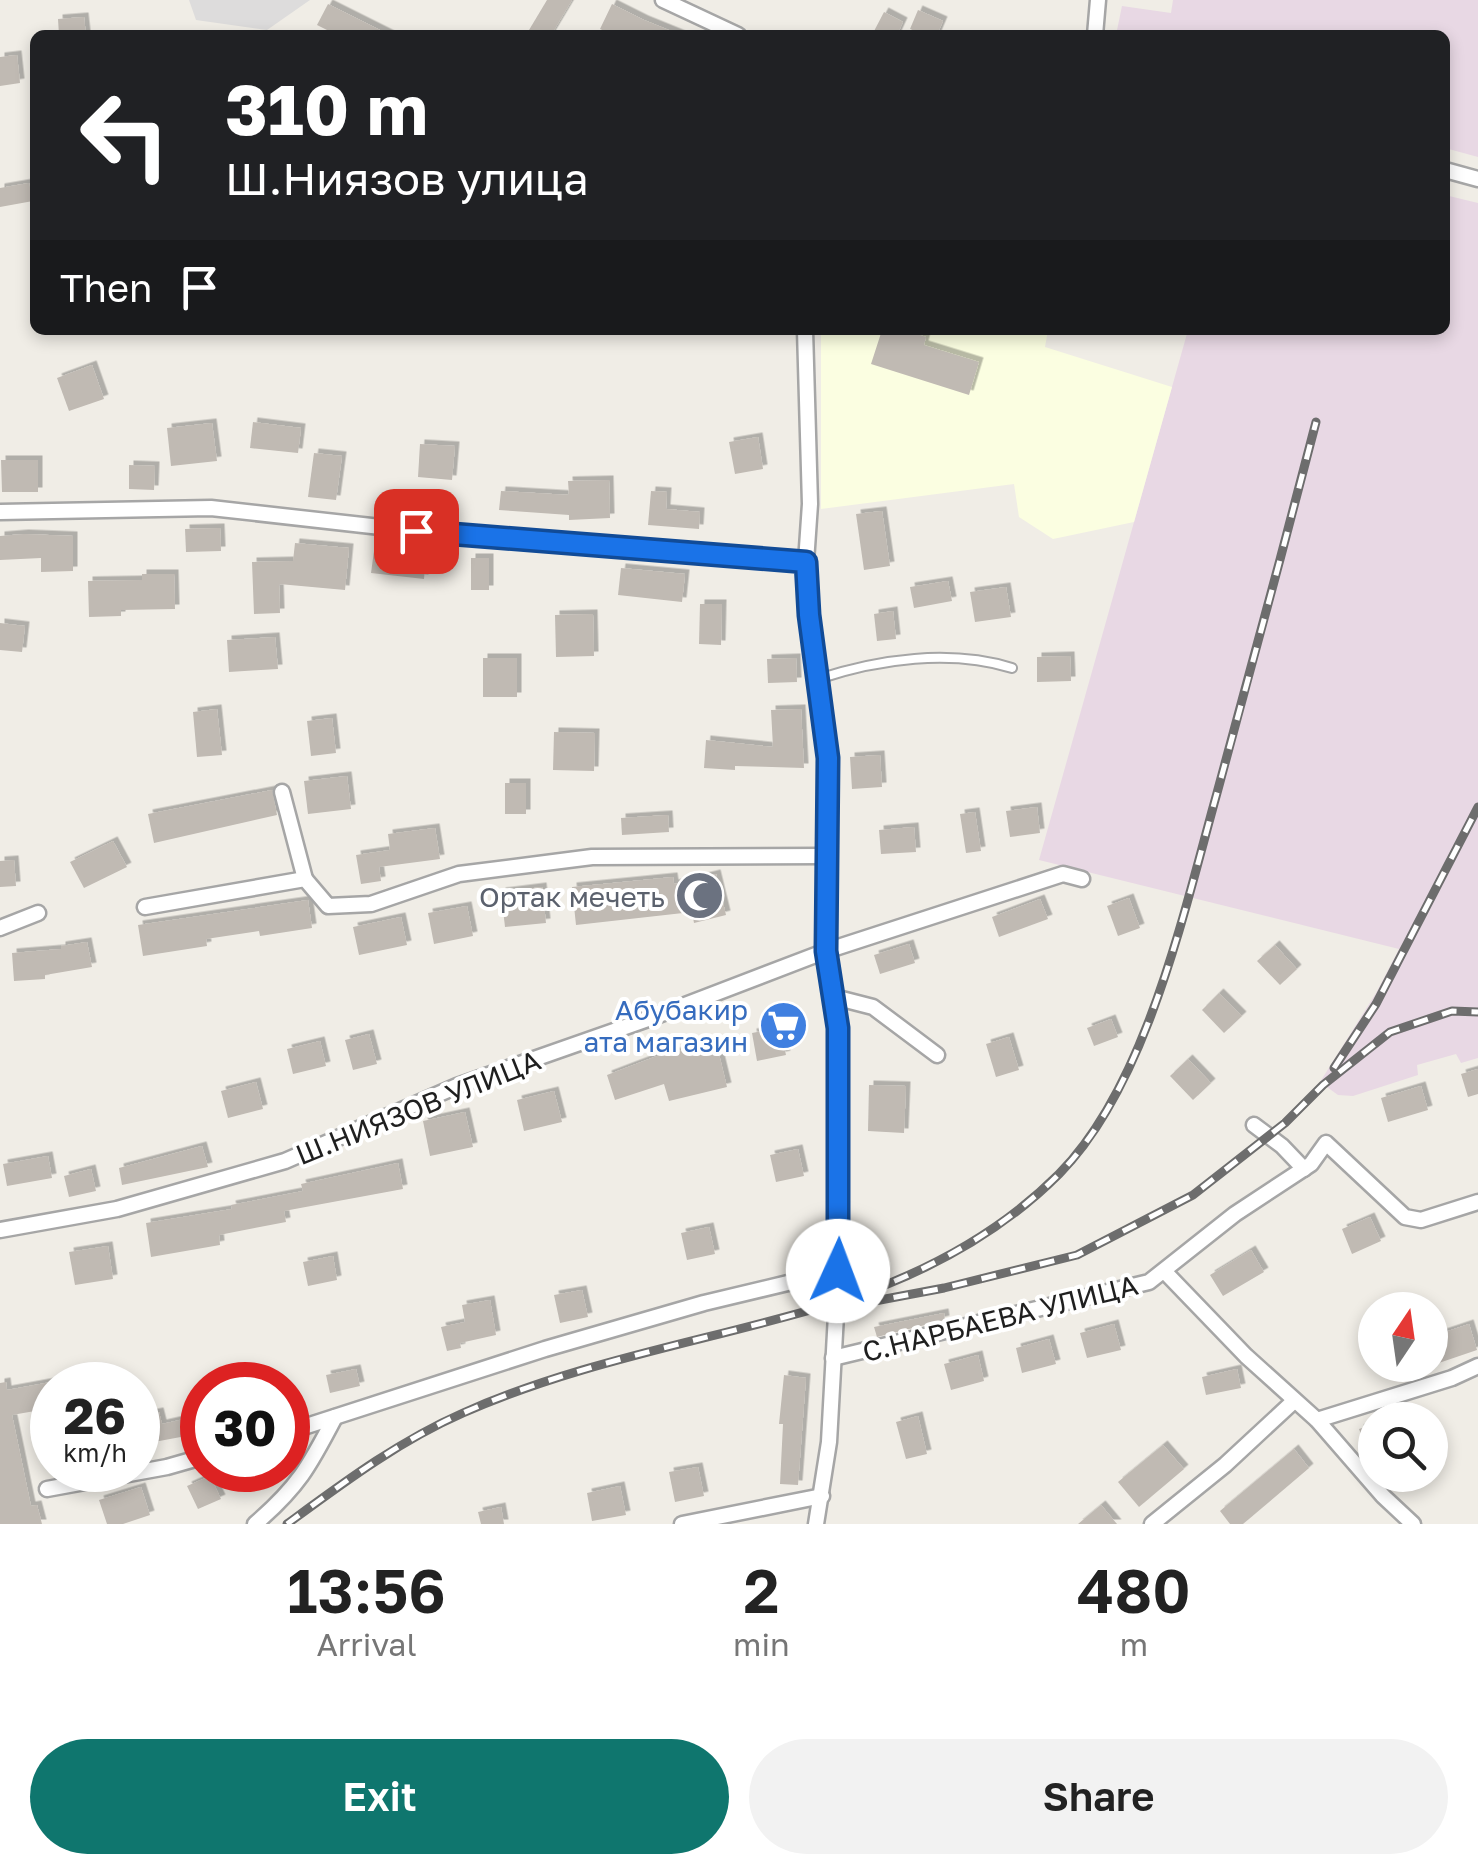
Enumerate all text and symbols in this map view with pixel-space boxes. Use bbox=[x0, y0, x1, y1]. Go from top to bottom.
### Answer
text: 310 m bbox=[225, 66, 428, 150]
icon: left bbox=[60, 70, 190, 200]
text: Ш.Ниязов улица bbox=[225, 151, 589, 205]
icon: arrive bbox=[172, 260, 227, 315]
text: Then bbox=[60, 265, 152, 310]
pin bbox=[374, 489, 459, 574]
icon: arrive bbox=[389, 504, 444, 559]
mosque icon: Ортак мечеть bbox=[674, 870, 726, 922]
place label: Ортак мечеть bbox=[479, 880, 665, 913]
place label: Абубакир ата магазин bbox=[583, 993, 748, 1058]
supermarket icon: Абубакир ата магазин bbox=[757, 999, 809, 1051]
street label: Ш.НИЯЗОВ УЛИЦА bbox=[291, 1043, 545, 1171]
position arrow bbox=[786, 1219, 890, 1323]
street label: С.НАРБАЕВА УЛИЦА bbox=[859, 1268, 1141, 1368]
north arrow bbox=[1358, 1292, 1448, 1382]
map controls bbox=[1358, 1292, 1448, 1492]
speed limit sign: 30 bbox=[180, 1362, 310, 1492]
text: 26 bbox=[64, 1385, 126, 1445]
button: search bbox=[1358, 1402, 1448, 1492]
text: km/h bbox=[63, 1437, 127, 1468]
text: 13:56 bbox=[287, 1554, 446, 1626]
text: 2 bbox=[743, 1554, 779, 1626]
text: 480 bbox=[1077, 1554, 1191, 1626]
text: Arrival bbox=[316, 1625, 417, 1663]
text: min bbox=[733, 1625, 790, 1663]
text: m bbox=[1120, 1625, 1148, 1663]
button: Exit bbox=[30, 1739, 729, 1854]
button: Share bbox=[749, 1739, 1448, 1854]

